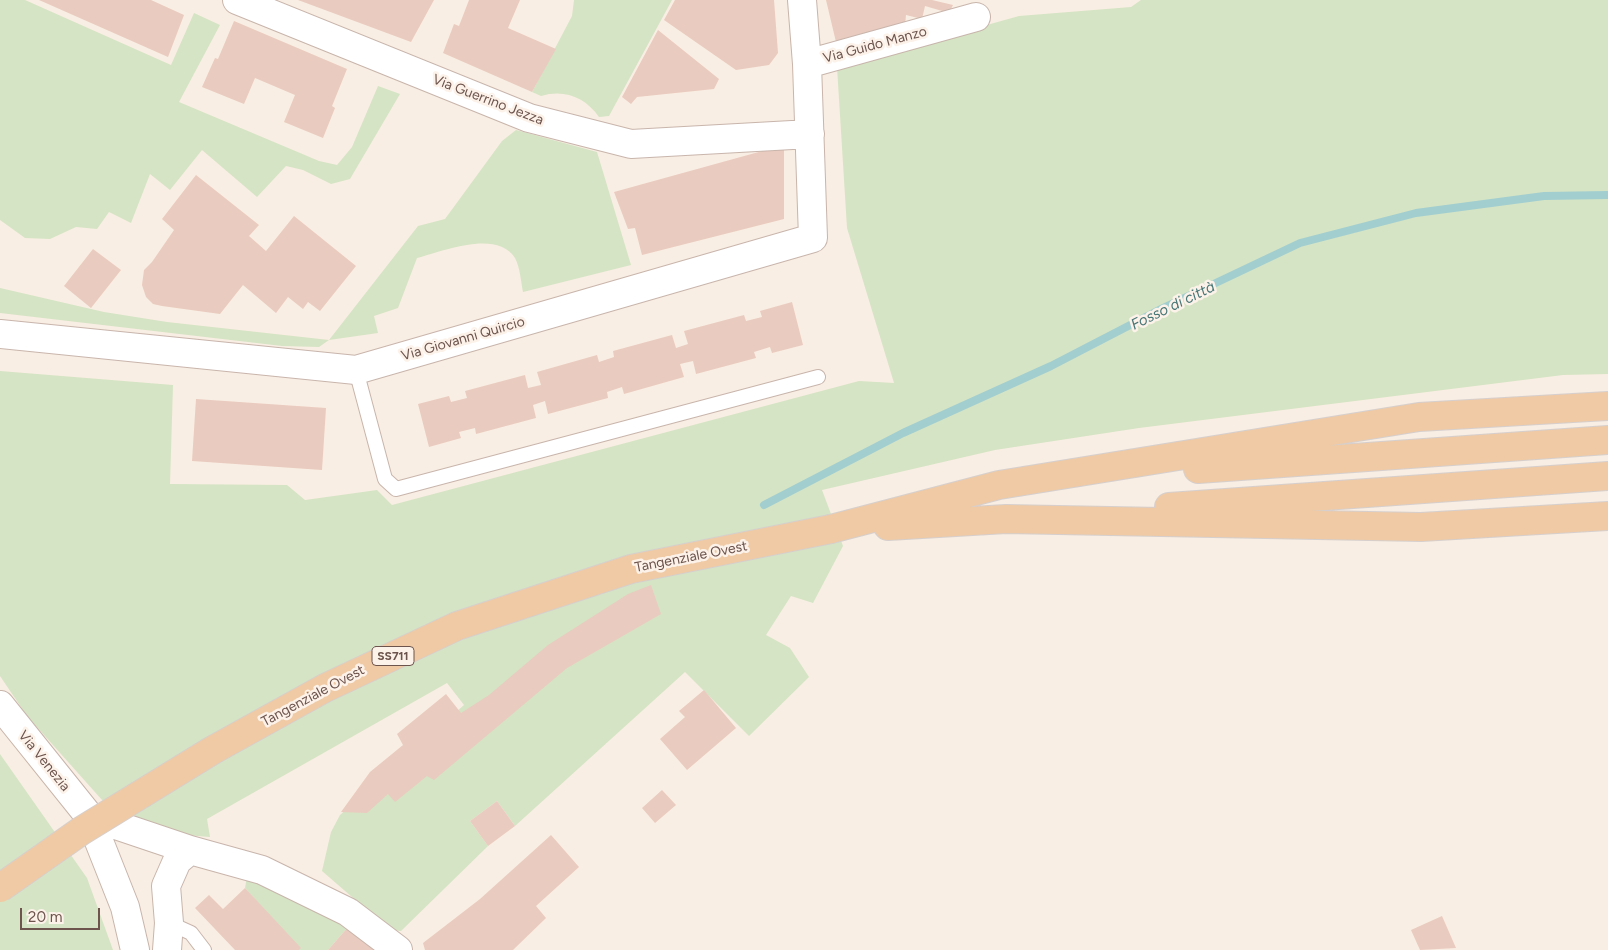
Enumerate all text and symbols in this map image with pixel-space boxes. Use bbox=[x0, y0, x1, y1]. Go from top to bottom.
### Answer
street label: Via Guido Manzo bbox=[821, 23, 929, 67]
street label: Via Guerrino Jezza bbox=[430, 71, 546, 129]
water label: Fosso di città bbox=[1128, 278, 1218, 334]
street label: Via Giovanni Quircio bbox=[399, 313, 527, 365]
street label: Tangenziale Ovest bbox=[633, 538, 749, 576]
road number: SS711 bbox=[372, 646, 414, 666]
street label: Tangenziale Ovest bbox=[259, 662, 367, 730]
street label: Via Venezia bbox=[14, 727, 74, 795]
scale bar bbox=[22, 898, 102, 930]
text: 20 m bbox=[28, 908, 62, 926]

